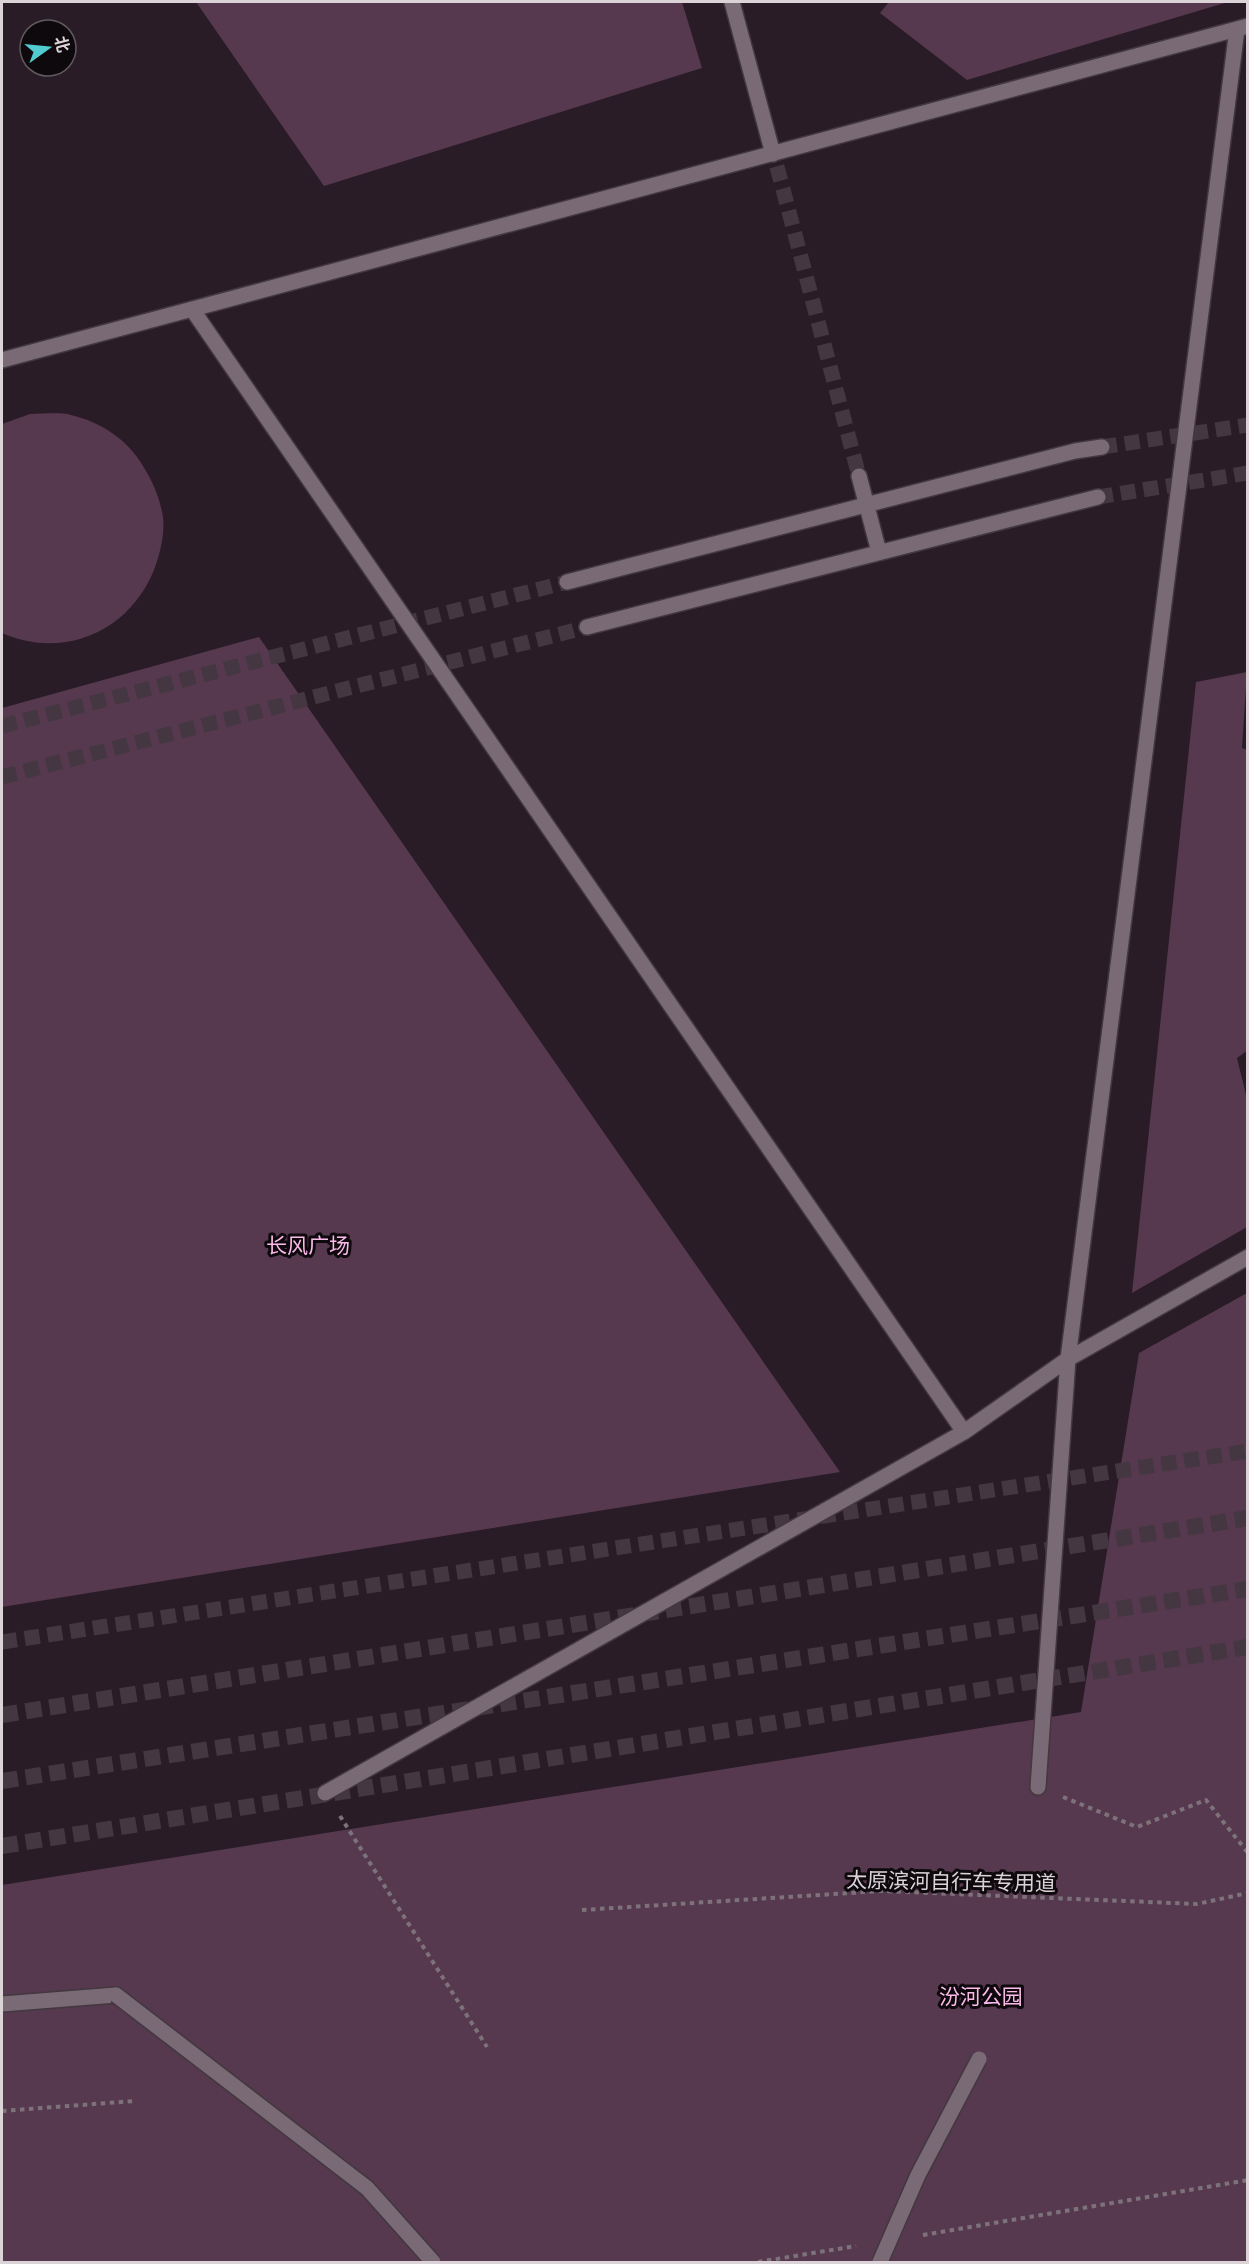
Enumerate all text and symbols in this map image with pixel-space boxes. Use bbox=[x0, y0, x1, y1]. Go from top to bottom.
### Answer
north arrow bbox=[18, 18, 78, 78]
text: 北 bbox=[51, 34, 73, 54]
park label: 长风广场 bbox=[266, 1233, 350, 1259]
street label: 太原滨河自行车专用道 bbox=[846, 1867, 1056, 1897]
park label: 汾河公园 bbox=[939, 1984, 1023, 2010]

